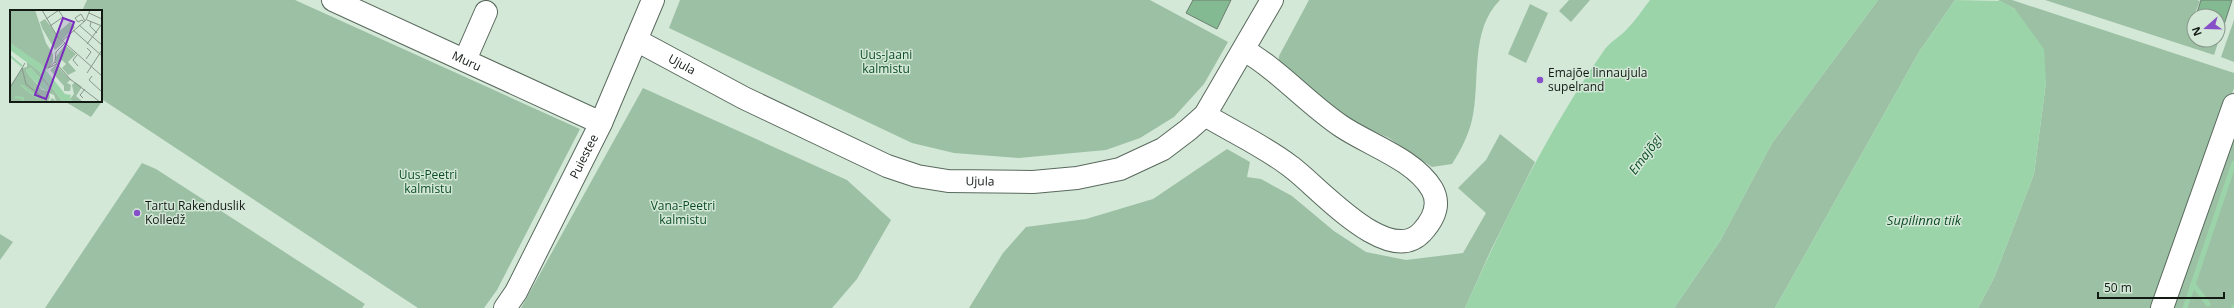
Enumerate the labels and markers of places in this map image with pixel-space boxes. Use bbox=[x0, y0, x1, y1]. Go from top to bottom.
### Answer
place label: Emajõe linnaujula supelrand bbox=[1548, 64, 1647, 95]
marker: Emajõe linnaujula supelrand bbox=[1535, 75, 1545, 85]
place label: Tartu Rakenduslik Kolledž bbox=[145, 197, 246, 228]
marker: Tartu Rakenduslik Kolledž bbox=[132, 208, 142, 218]

